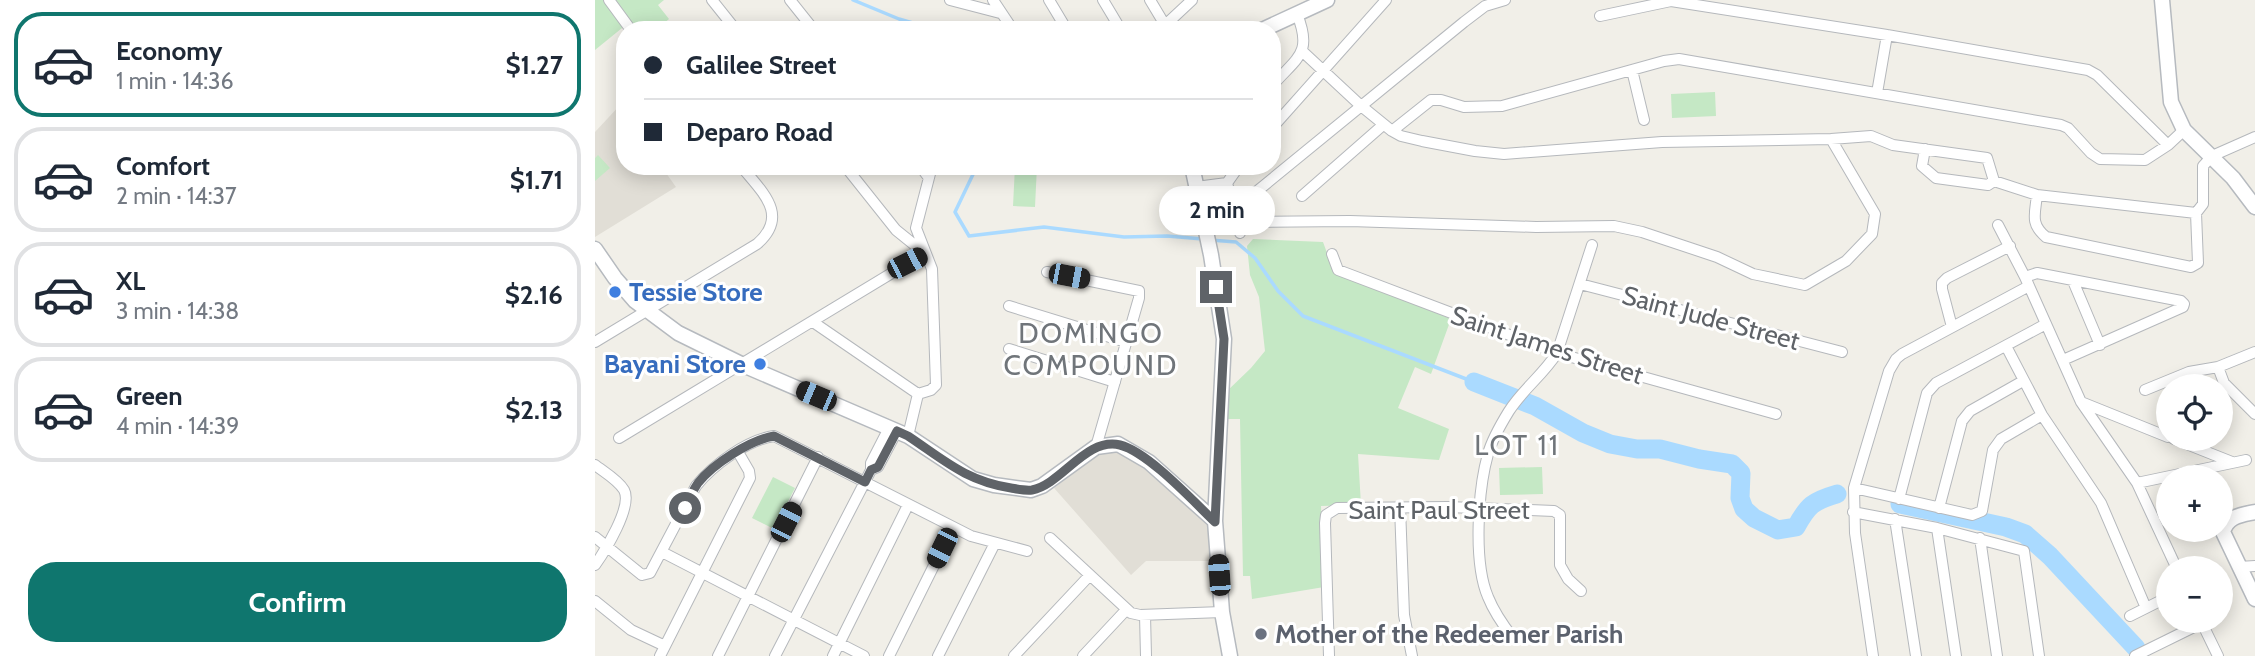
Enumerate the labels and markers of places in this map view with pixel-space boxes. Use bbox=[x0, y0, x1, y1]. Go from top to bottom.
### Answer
place label: Tessie Store bbox=[629, 276, 763, 308]
marker: Tessie Store bbox=[607, 284, 623, 300]
place label: Bayani Store bbox=[604, 348, 746, 380]
marker: Bayani Store bbox=[752, 356, 768, 372]
place label: Mother of the Redeemer Parish bbox=[1275, 618, 1623, 650]
marker: Mother of the Redeemer Parish bbox=[1253, 626, 1269, 642]

